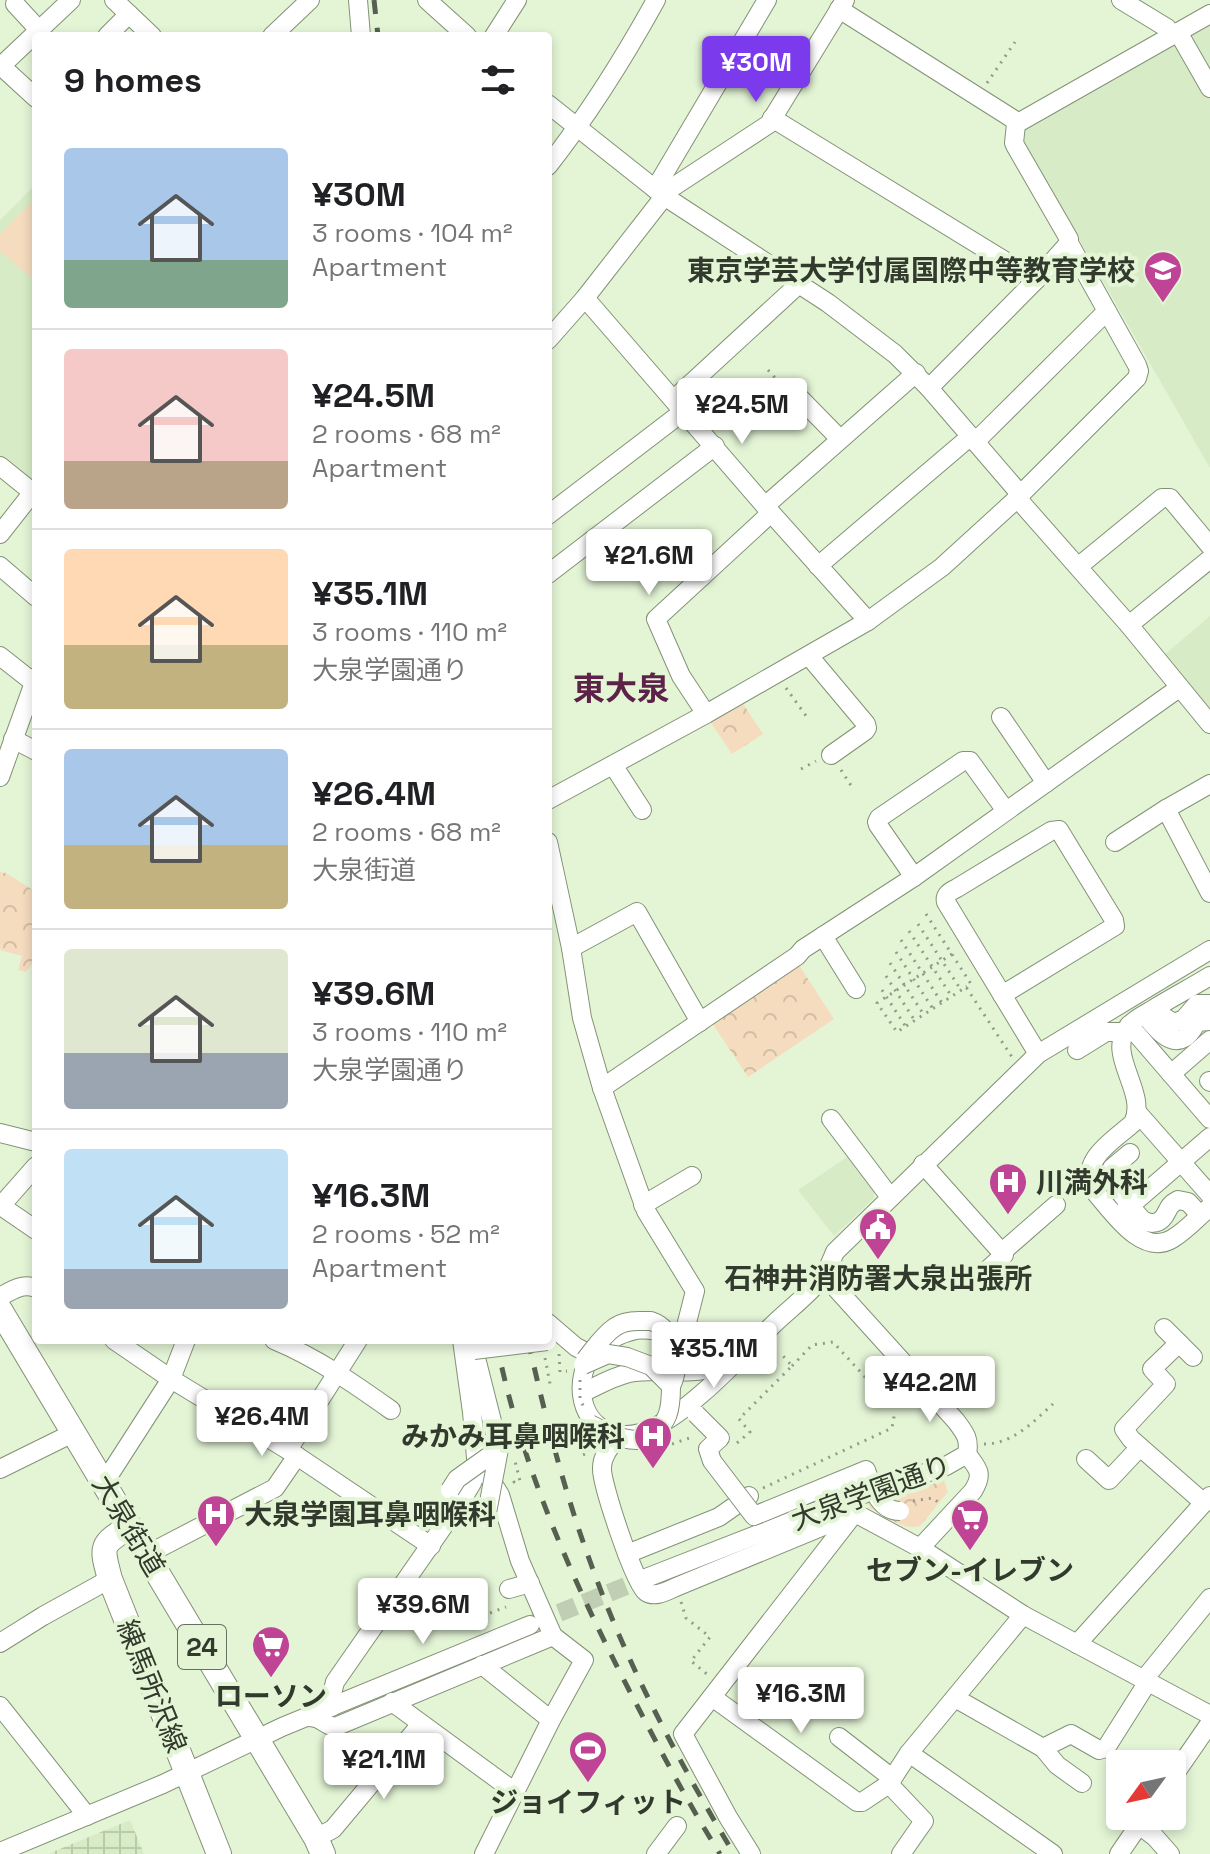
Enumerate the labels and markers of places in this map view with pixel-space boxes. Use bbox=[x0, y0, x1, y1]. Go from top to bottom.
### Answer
pin: ¥30M bbox=[709, 36, 803, 104]
school or university icon: 東京学芸大学付属国際中等教育学校 bbox=[1142, 249, 1184, 304]
place label: 東京学芸大学付属国際中等教育学校 bbox=[687, 252, 1135, 288]
pin: ¥24.5M bbox=[677, 378, 807, 446]
pin: ¥21.6M bbox=[584, 529, 714, 597]
hospital icon: 川満外科 bbox=[987, 1161, 1029, 1216]
place label: 川満外科 bbox=[1036, 1164, 1148, 1200]
public building icon: 石神井消防署大泉出張所 bbox=[857, 1206, 899, 1261]
place label: 石神井消防署大泉出張所 bbox=[724, 1260, 1032, 1296]
pin: ¥35.1M bbox=[649, 1322, 779, 1390]
pin: ¥42.2M bbox=[865, 1356, 995, 1424]
pin: ¥26.4M bbox=[197, 1390, 327, 1458]
hospital icon: みかみ耳鼻咽喉科 bbox=[632, 1415, 674, 1470]
place label: みかみ耳鼻咽喉科 bbox=[401, 1418, 625, 1454]
hospital icon: 大泉学園耳鼻咽喉科 bbox=[195, 1493, 237, 1548]
place label: 大泉学園耳鼻咽喉科 bbox=[244, 1496, 496, 1532]
supermarket icon: セブン-イレブン bbox=[949, 1497, 991, 1552]
place label: セブン-イレブン bbox=[866, 1552, 1074, 1588]
pin: ¥39.6M bbox=[358, 1578, 488, 1646]
supermarket icon: ローソン bbox=[250, 1624, 292, 1679]
pin: ¥16.3M bbox=[736, 1667, 866, 1735]
place label: ローソン bbox=[215, 1678, 327, 1714]
sports icon: ジョイフィット bbox=[567, 1729, 609, 1784]
pin: ¥21.1M bbox=[319, 1733, 449, 1801]
place label: ジョイフィット bbox=[490, 1784, 686, 1820]

